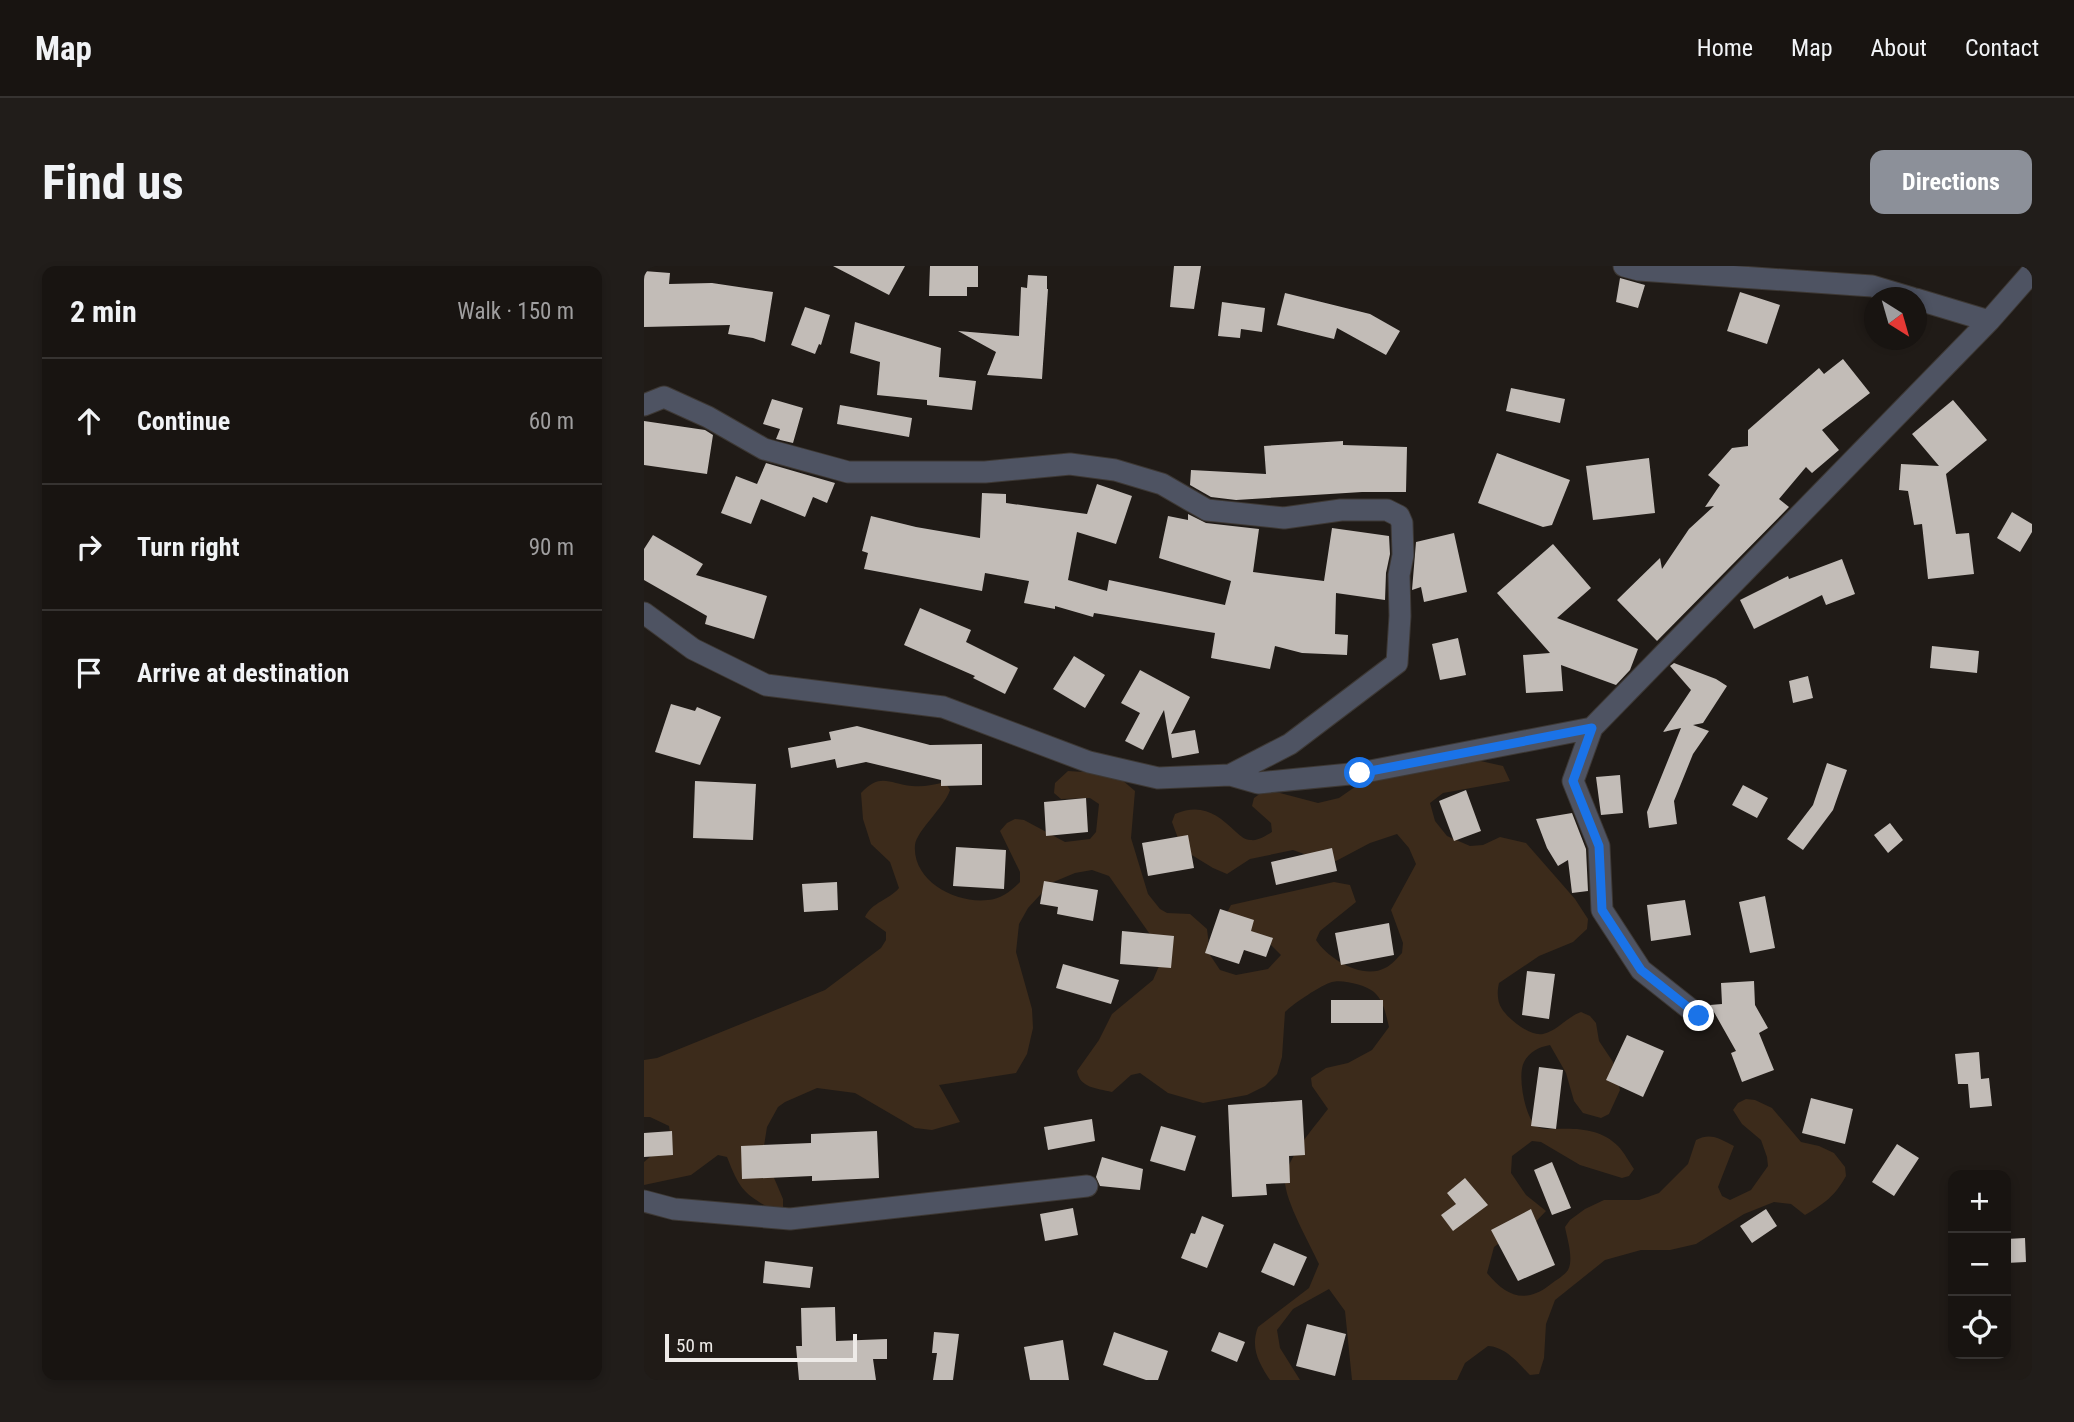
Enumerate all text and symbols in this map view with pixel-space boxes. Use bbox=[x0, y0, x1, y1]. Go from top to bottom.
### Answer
text: Map bbox=[35, 29, 92, 68]
text: Home bbox=[1697, 34, 1753, 62]
text: Map bbox=[1791, 34, 1833, 62]
text: About bbox=[1871, 34, 1927, 62]
text: Contact bbox=[1965, 34, 2039, 62]
button: Directions bbox=[1870, 150, 2032, 214]
text: Find us bbox=[42, 154, 184, 211]
north arrow bbox=[1864, 287, 1927, 350]
text: 2 min bbox=[70, 294, 137, 329]
text: Walk · 150 m bbox=[457, 298, 574, 325]
icon: ahead bbox=[70, 402, 108, 440]
text: Continue bbox=[137, 406, 230, 436]
text: 60 m bbox=[529, 408, 574, 435]
icon: right bbox=[70, 528, 108, 566]
text: Turn right bbox=[137, 532, 239, 562]
text: 90 m bbox=[529, 534, 574, 561]
icon: arrive bbox=[70, 654, 108, 692]
text: Arrive at destination bbox=[137, 658, 349, 688]
route start bbox=[1344, 757, 1375, 788]
route end bbox=[1683, 1000, 1714, 1031]
map controls bbox=[1948, 1170, 2011, 1359]
button: + bbox=[1948, 1170, 2011, 1233]
button: − bbox=[1948, 1233, 2011, 1296]
button: locate bbox=[1948, 1296, 2011, 1359]
scale bar bbox=[665, 1331, 858, 1363]
text: 50 m bbox=[676, 1334, 713, 1357]

